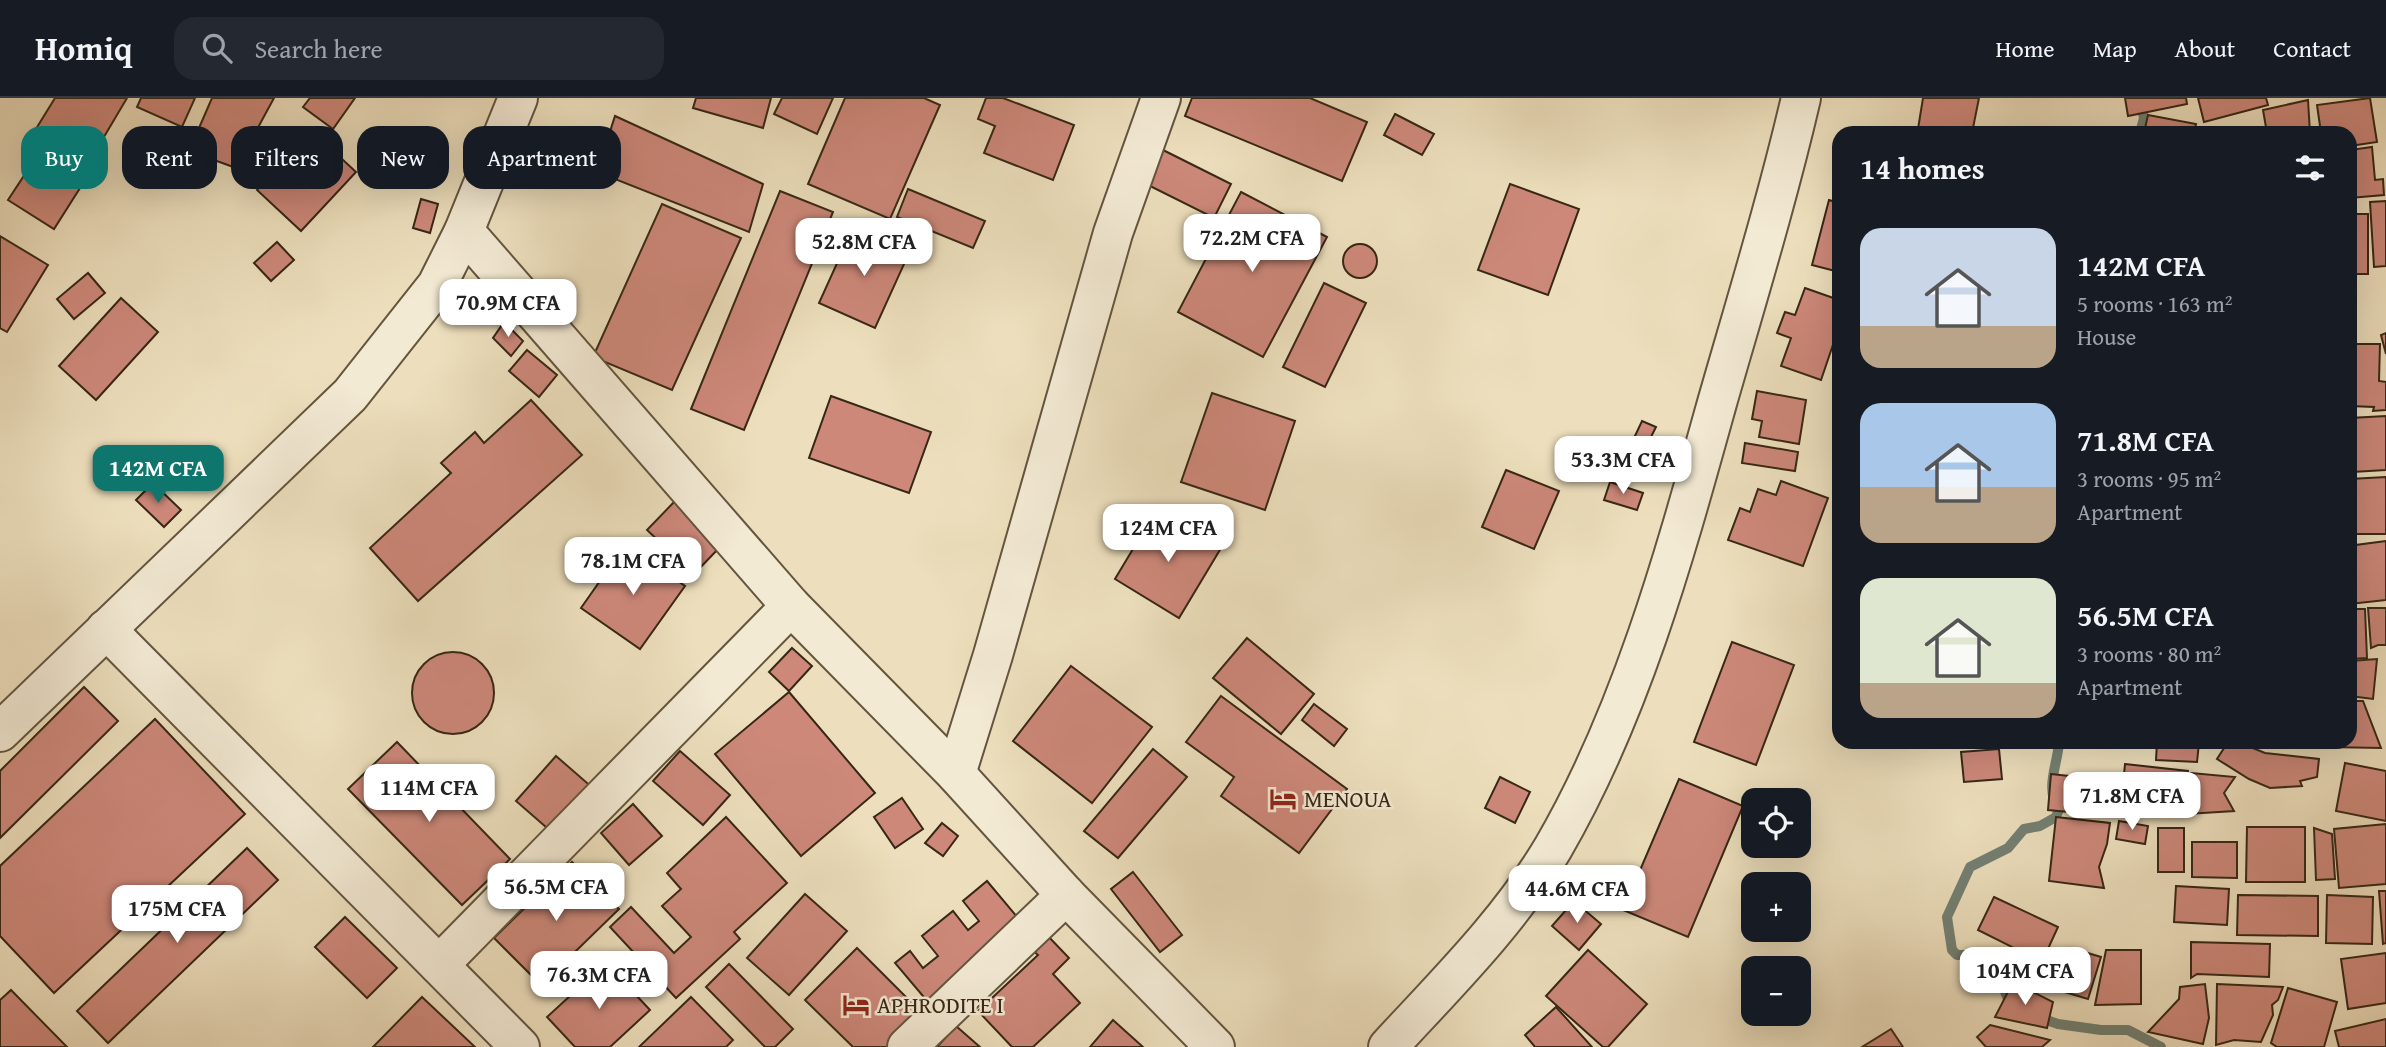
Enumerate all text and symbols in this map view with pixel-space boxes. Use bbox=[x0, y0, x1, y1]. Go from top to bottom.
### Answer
search box bbox=[174, 17, 664, 80]
text: Homiq bbox=[35, 24, 132, 72]
icon: search bbox=[198, 29, 236, 67]
text: Search here bbox=[254, 29, 383, 68]
text: Home bbox=[1996, 31, 2055, 66]
text: Map bbox=[2093, 31, 2137, 66]
text: About bbox=[2175, 31, 2235, 66]
text: Contact bbox=[2273, 31, 2351, 66]
chip: Buy bbox=[21, 126, 108, 189]
chip: Rent bbox=[122, 126, 217, 189]
chip: Filters bbox=[231, 126, 343, 189]
chip: New bbox=[357, 126, 449, 189]
chip: Apartment bbox=[463, 126, 621, 189]
text: 14 homes bbox=[1860, 146, 1985, 190]
icon: filters bbox=[2291, 149, 2329, 187]
pin: 72.2M CFA bbox=[1172, 214, 1332, 274]
pin: 52.8M CFA bbox=[784, 218, 944, 278]
text: 72.2M CFA bbox=[1199, 220, 1305, 253]
text: 52.8M CFA bbox=[811, 224, 917, 257]
text: 142M CFA bbox=[2077, 243, 2205, 287]
icon: home bbox=[1916, 256, 2000, 340]
pin: 70.9M CFA bbox=[428, 280, 588, 339]
text: 70.9M CFA bbox=[455, 285, 561, 318]
text: 5 rooms · 163 m² bbox=[2077, 287, 2232, 320]
text: House bbox=[2077, 320, 2136, 353]
text: 71.8M CFA bbox=[2077, 418, 2214, 462]
icon: home bbox=[1916, 431, 2000, 515]
pin: 53.3M CFA bbox=[1543, 436, 1703, 496]
text: 53.3M CFA bbox=[1570, 442, 1676, 475]
pin: 142M CFA bbox=[86, 446, 230, 505]
text: 142M CFA bbox=[109, 451, 207, 484]
text: 3 rooms · 95 m² bbox=[2077, 462, 2221, 495]
text: Apartment bbox=[2077, 495, 2182, 528]
pin: 124M CFA bbox=[1096, 504, 1240, 564]
text: 124M CFA bbox=[1119, 510, 1217, 543]
pin: 78.1M CFA bbox=[553, 538, 713, 597]
text: 78.1M CFA bbox=[580, 543, 686, 576]
text: 56.5M CFA bbox=[2077, 593, 2214, 637]
icon: home bbox=[1916, 606, 2000, 690]
text: 3 rooms · 80 m² bbox=[2077, 637, 2221, 670]
text: Apartment bbox=[2077, 670, 2182, 703]
pin: 114M CFA bbox=[357, 764, 501, 824]
text: 114M CFA bbox=[380, 770, 478, 803]
pin: 71.8M CFA bbox=[2052, 772, 2212, 832]
text: 71.8M CFA bbox=[2079, 778, 2185, 811]
place label: MENOUA bbox=[1304, 782, 1392, 815]
hotel icon: MENOUA bbox=[1268, 784, 1298, 814]
map controls bbox=[1741, 788, 1811, 1026]
button: locate bbox=[1741, 788, 1811, 858]
pin: 56.5M CFA bbox=[476, 864, 636, 923]
pin: 44.6M CFA bbox=[1497, 866, 1657, 925]
text: 56.5M CFA bbox=[503, 869, 609, 902]
text: 44.6M CFA bbox=[1524, 871, 1630, 904]
button: + bbox=[1741, 872, 1811, 942]
pin: 175M CFA bbox=[105, 886, 249, 945]
text: 175M CFA bbox=[128, 891, 226, 924]
pin: 104M CFA bbox=[1953, 948, 2097, 1007]
pin: 76.3M CFA bbox=[519, 951, 679, 1011]
text: 104M CFA bbox=[1976, 953, 2074, 986]
button: − bbox=[1741, 956, 1811, 1026]
text: 76.3M CFA bbox=[546, 957, 652, 990]
place label: APHRODITE I bbox=[877, 988, 1004, 1021]
hotel icon: APHRODITE I bbox=[841, 990, 871, 1020]

